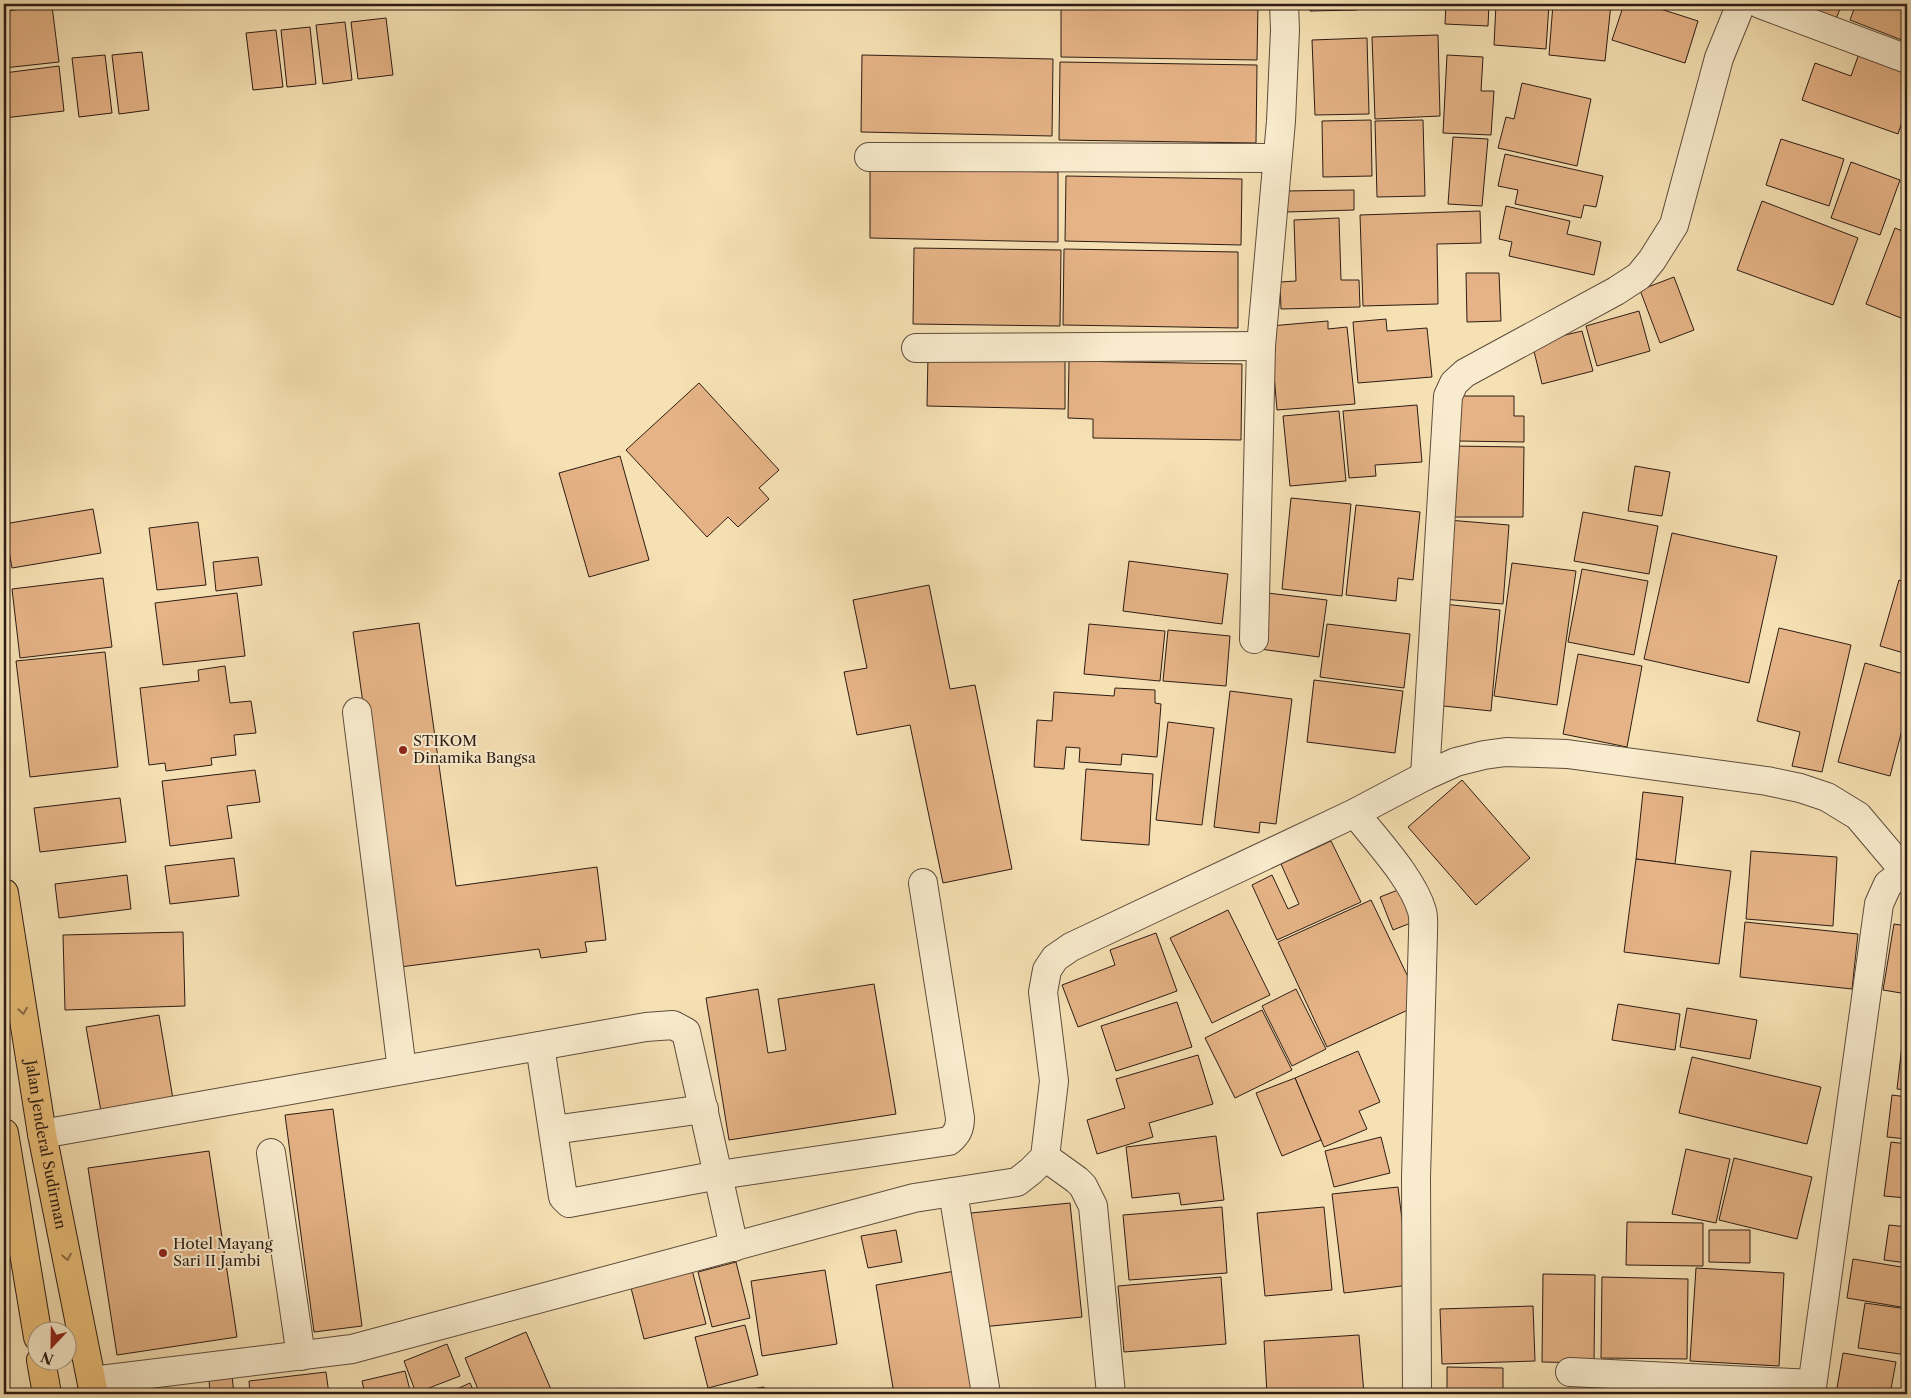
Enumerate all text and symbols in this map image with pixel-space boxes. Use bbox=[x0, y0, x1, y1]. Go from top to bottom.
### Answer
place label: STIKOM Dinamika Bangsa bbox=[413, 731, 536, 767]
marker: STIKOM Dinamika Bangsa bbox=[397, 744, 409, 756]
one-way arrow bbox=[17, 1006, 27, 1015]
street label: Jalan Jenderal Sudirman bbox=[21, 1057, 71, 1231]
place label: Hotel Mayang Sari II Jambi bbox=[173, 1234, 273, 1270]
marker: Hotel Mayang Sari II Jambi bbox=[157, 1247, 169, 1259]
one-way arrow bbox=[61, 1252, 71, 1261]
north arrow bbox=[28, 1320, 78, 1370]
text: N bbox=[38, 1347, 56, 1369]

